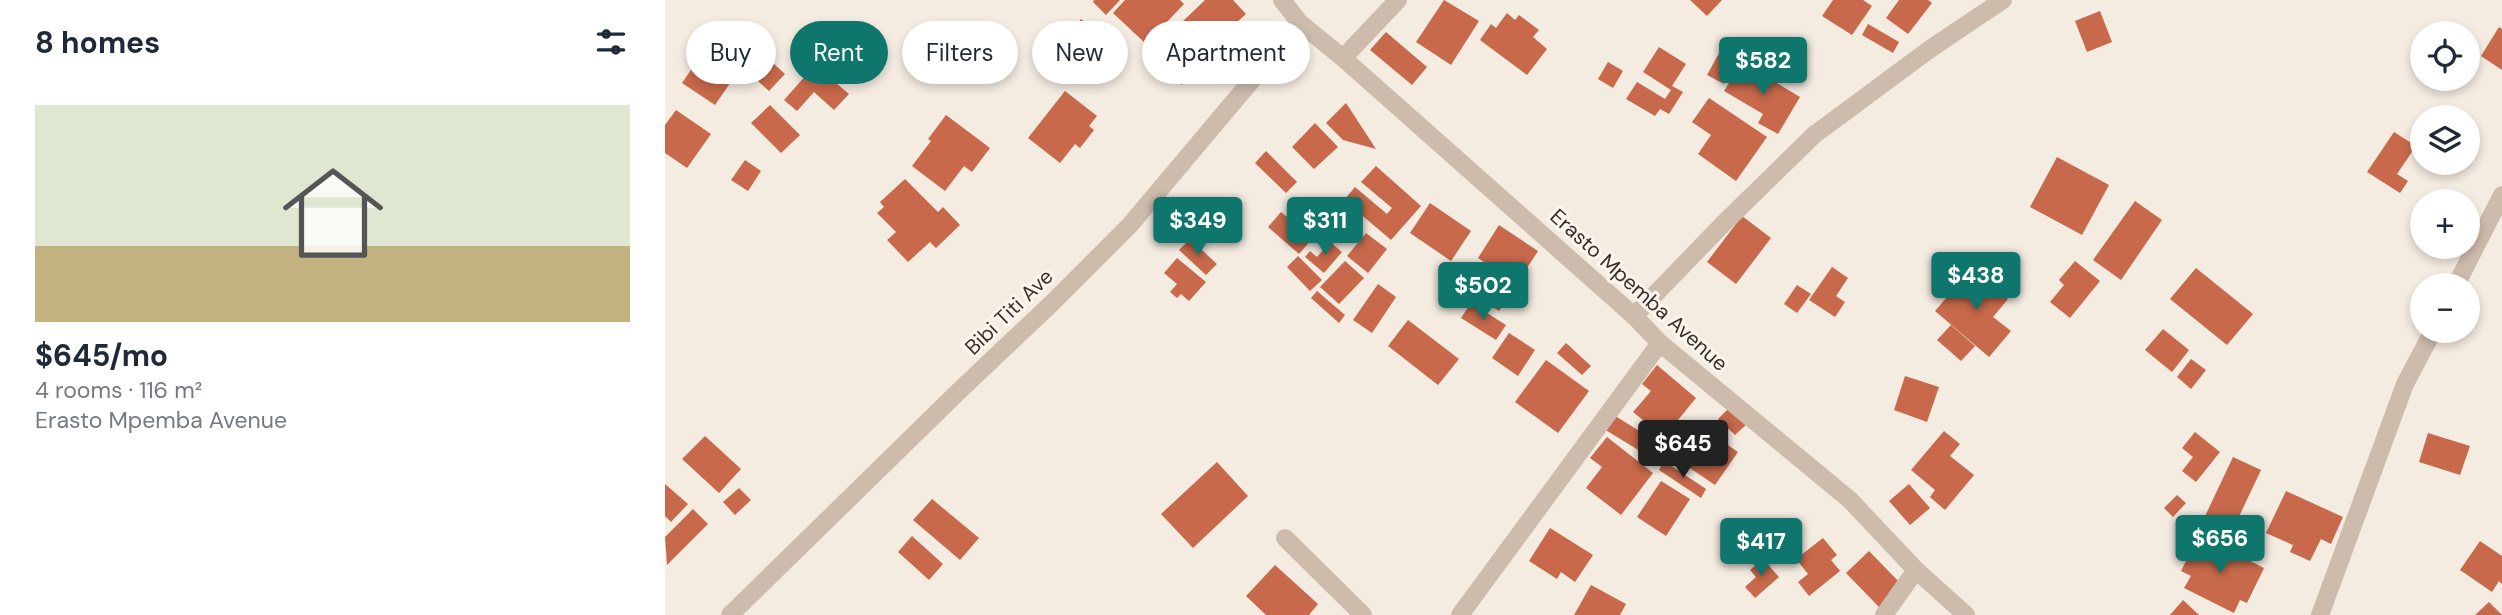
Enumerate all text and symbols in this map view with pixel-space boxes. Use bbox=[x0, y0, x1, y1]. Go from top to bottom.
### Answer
chip: Buy bbox=[686, 21, 776, 84]
chip: Rent bbox=[790, 21, 888, 84]
chip: Filters bbox=[902, 21, 1018, 84]
chip: New bbox=[1032, 21, 1128, 84]
chip: Apartment bbox=[1142, 21, 1310, 84]
map controls bbox=[2410, 21, 2480, 343]
button: locate bbox=[2410, 21, 2480, 91]
text: 8 homes bbox=[35, 23, 160, 62]
icon: filters bbox=[592, 23, 630, 61]
pin: $582 bbox=[1722, 38, 1804, 97]
text: $582 bbox=[1735, 45, 1791, 75]
button: layers bbox=[2410, 105, 2480, 175]
icon: home bbox=[270, 150, 396, 276]
button: + bbox=[2410, 189, 2480, 259]
pin: $349 bbox=[1157, 198, 1239, 257]
pin: $311 bbox=[1284, 198, 1366, 257]
street label: Erasto Mpemba Avenue bbox=[1544, 203, 1734, 377]
text: $349 bbox=[1169, 205, 1227, 235]
text: $311 bbox=[1303, 205, 1347, 235]
pin: $438 bbox=[1935, 252, 2017, 312]
text: $438 bbox=[1947, 260, 2005, 290]
pin: $502 bbox=[1442, 262, 1524, 322]
street label: Bibi Titi Ave bbox=[959, 263, 1059, 361]
text: $502 bbox=[1454, 270, 1512, 300]
button: − bbox=[2410, 273, 2480, 343]
text: $645/mo bbox=[35, 336, 168, 375]
text: 4 rooms · 116 m² bbox=[35, 375, 202, 405]
text: Erasto Mpemba Avenue bbox=[35, 405, 287, 435]
pin: $645 bbox=[1642, 420, 1724, 480]
text: $645 bbox=[1654, 428, 1712, 458]
pin: $656 bbox=[2179, 516, 2261, 575]
pin: $417 bbox=[1720, 518, 1802, 578]
text: $656 bbox=[2192, 523, 2248, 553]
text: $417 bbox=[1736, 526, 1786, 556]

